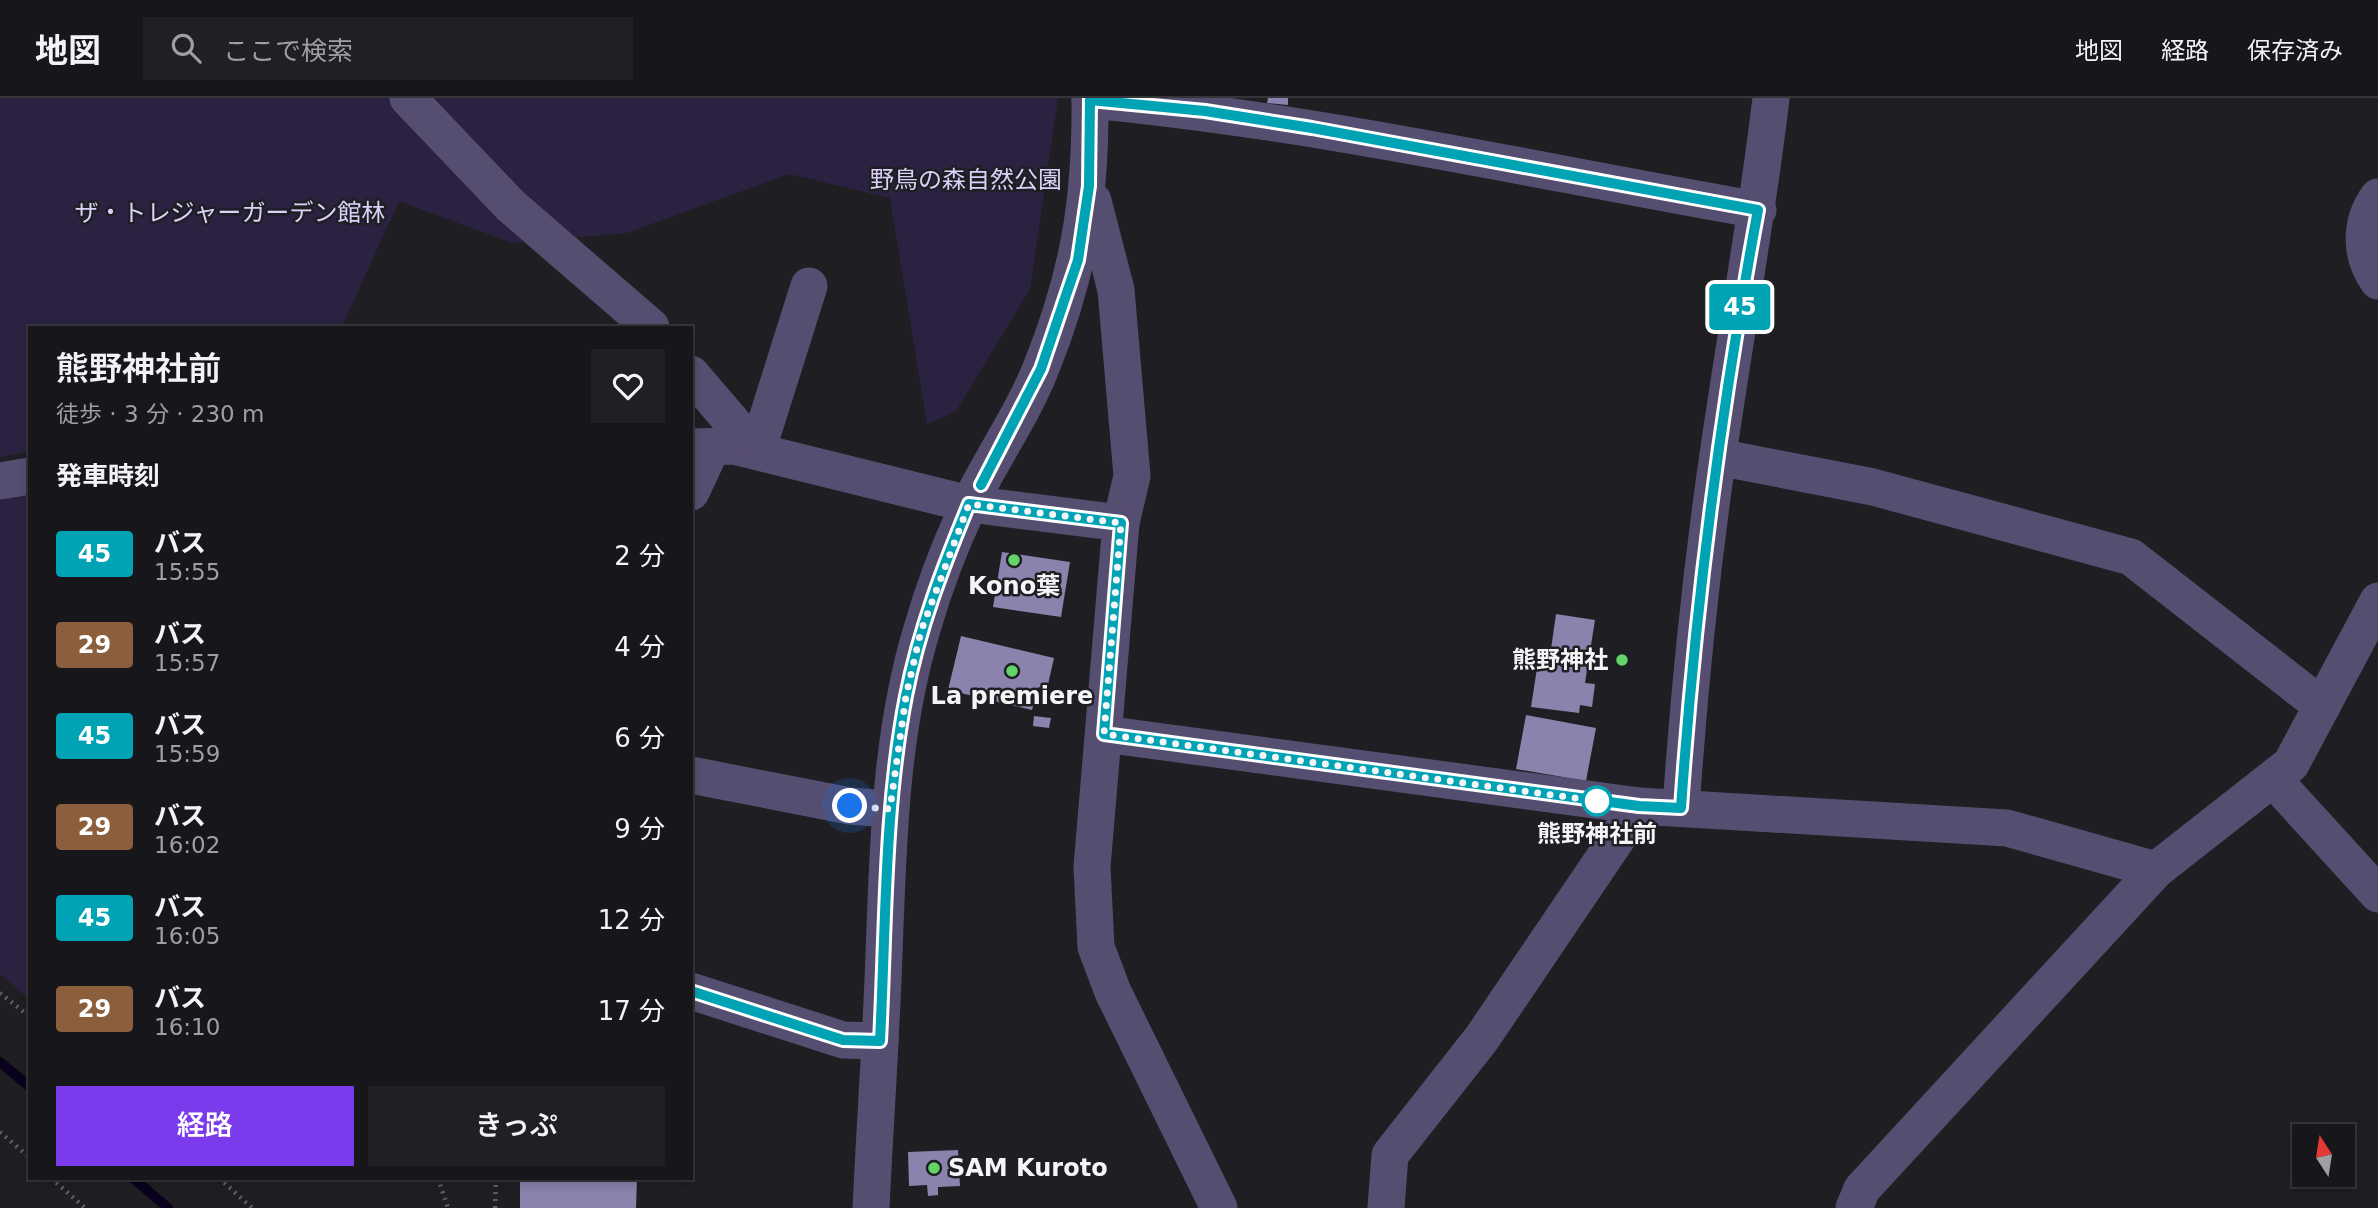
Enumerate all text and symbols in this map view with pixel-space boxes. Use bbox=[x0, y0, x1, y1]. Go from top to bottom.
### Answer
search box bbox=[143, 17, 633, 80]
icon: search bbox=[167, 29, 205, 67]
text: 地図 bbox=[35, 31, 101, 70]
text: ここで検索 bbox=[223, 36, 353, 66]
text: 地図 bbox=[2075, 37, 2123, 65]
text: 経路 bbox=[2161, 37, 2209, 65]
text: 保存済み bbox=[2247, 37, 2343, 65]
park label: 野鳥の森自然公園 bbox=[870, 166, 1062, 194]
park label: ザ・トレジャーガーデン館林 bbox=[75, 199, 385, 227]
line badge: 45 bbox=[1708, 284, 1772, 330]
text: 45 bbox=[1723, 293, 1757, 321]
text: 熊野神社前 bbox=[56, 349, 221, 388]
button: heart bbox=[591, 349, 665, 423]
text: 徒歩 · 3 分 · 230 m bbox=[56, 401, 264, 427]
text: 発車時刻 bbox=[56, 461, 160, 491]
text: バス bbox=[154, 528, 206, 558]
text: 45 bbox=[78, 540, 111, 568]
text: 2 分 bbox=[614, 541, 665, 571]
marker: Kono葉 bbox=[1006, 552, 1022, 568]
text: 15:55 bbox=[154, 559, 220, 585]
place label: Kono葉 bbox=[968, 572, 1060, 600]
text: バス bbox=[154, 619, 206, 649]
text: 29 bbox=[78, 631, 111, 659]
text: 4 分 bbox=[614, 632, 665, 662]
place label: 熊野神社 bbox=[1512, 646, 1608, 674]
text: 15:57 bbox=[154, 650, 220, 676]
marker: 熊野神社 bbox=[1614, 652, 1630, 668]
marker: La premiere bbox=[1004, 663, 1020, 679]
place label: La premiere bbox=[931, 682, 1093, 710]
text: バス bbox=[154, 710, 206, 740]
text: 45 bbox=[78, 722, 111, 750]
text: 6 分 bbox=[614, 723, 665, 753]
text: 15:59 bbox=[154, 741, 220, 767]
marker: 熊野神社前 bbox=[1582, 786, 1612, 816]
your location bbox=[832, 788, 867, 823]
text: バス bbox=[154, 801, 206, 831]
text: 29 bbox=[78, 813, 111, 841]
text: 9 分 bbox=[614, 814, 665, 844]
place label: 熊野神社前 bbox=[1537, 820, 1657, 848]
text: 16:02 bbox=[154, 832, 220, 858]
text: バス bbox=[154, 892, 206, 922]
text: 45 bbox=[78, 904, 111, 932]
text: 12 分 bbox=[598, 905, 665, 935]
text: 16:05 bbox=[154, 923, 220, 949]
text: バス bbox=[154, 983, 206, 1013]
text: 29 bbox=[78, 995, 111, 1023]
text: 17 分 bbox=[598, 996, 665, 1026]
text: 16:10 bbox=[154, 1014, 220, 1040]
button: 経路 bbox=[56, 1086, 354, 1166]
button: きっぷ bbox=[368, 1086, 665, 1166]
north arrow bbox=[2292, 1124, 2356, 1186]
map controls bbox=[2292, 1124, 2355, 1187]
place label: SAM Kuroto bbox=[948, 1154, 1108, 1182]
marker: SAM Kuroto bbox=[926, 1160, 942, 1176]

